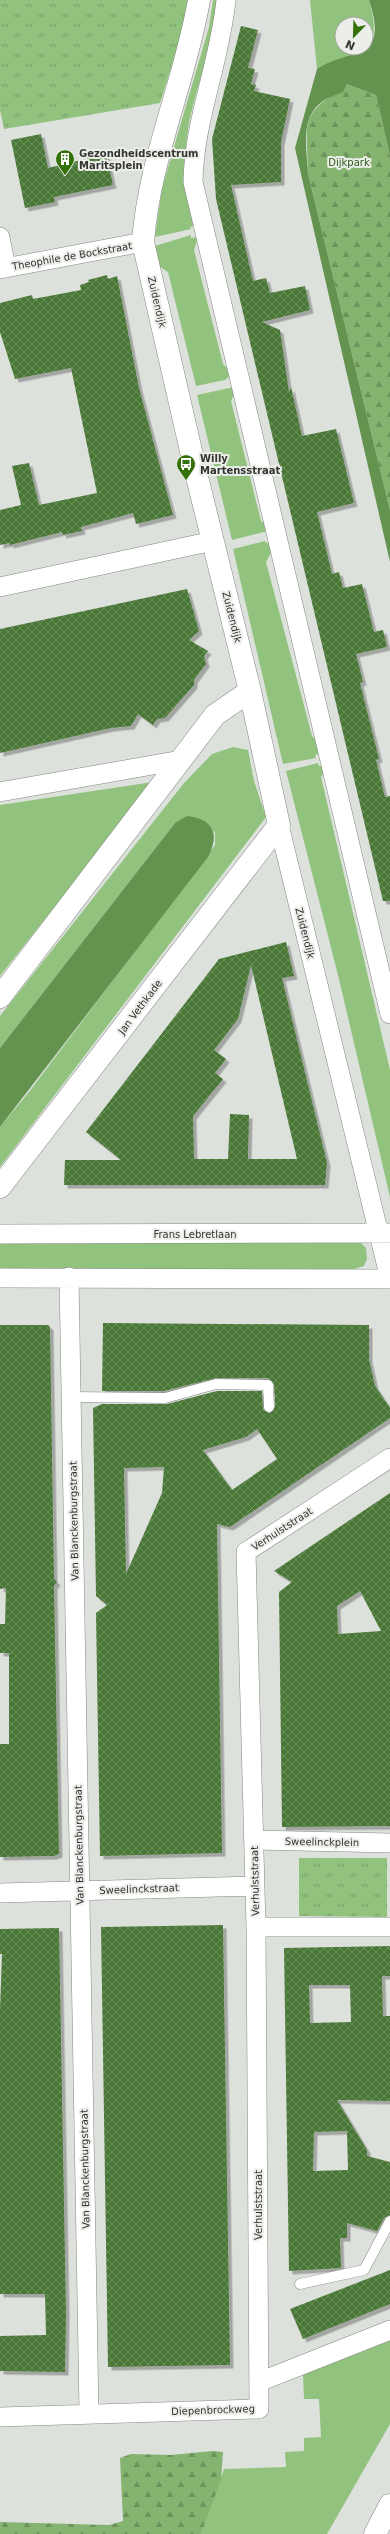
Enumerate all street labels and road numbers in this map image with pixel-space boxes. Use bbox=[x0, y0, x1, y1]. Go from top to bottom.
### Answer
street label: Theophile de Bockstraat bbox=[10, 240, 133, 272]
street label: Zuidendijk bbox=[146, 275, 168, 329]
street label: Zuidendijk bbox=[220, 590, 244, 644]
street label: Zuidendijk bbox=[293, 906, 317, 960]
street label: Jan Vethkade bbox=[115, 978, 164, 1037]
street label: Frans Lebretlaan bbox=[153, 1229, 237, 1240]
street label: Van Blanckenburgstraat bbox=[67, 1461, 81, 1581]
street label: Verhulststraat bbox=[250, 1505, 314, 1553]
street label: Van Blanckenburgstraat bbox=[72, 1785, 86, 1905]
street label: Sweelinckplein bbox=[285, 1836, 359, 1848]
street label: Verhulststraat bbox=[249, 1846, 261, 1916]
street label: Sweelinckstraat bbox=[99, 1882, 179, 1896]
street label: Van Blanckenburgstraat bbox=[78, 2109, 92, 2229]
street label: Verhulststraat bbox=[253, 2170, 264, 2240]
street label: Diepenbrockweg bbox=[171, 2403, 255, 2417]

